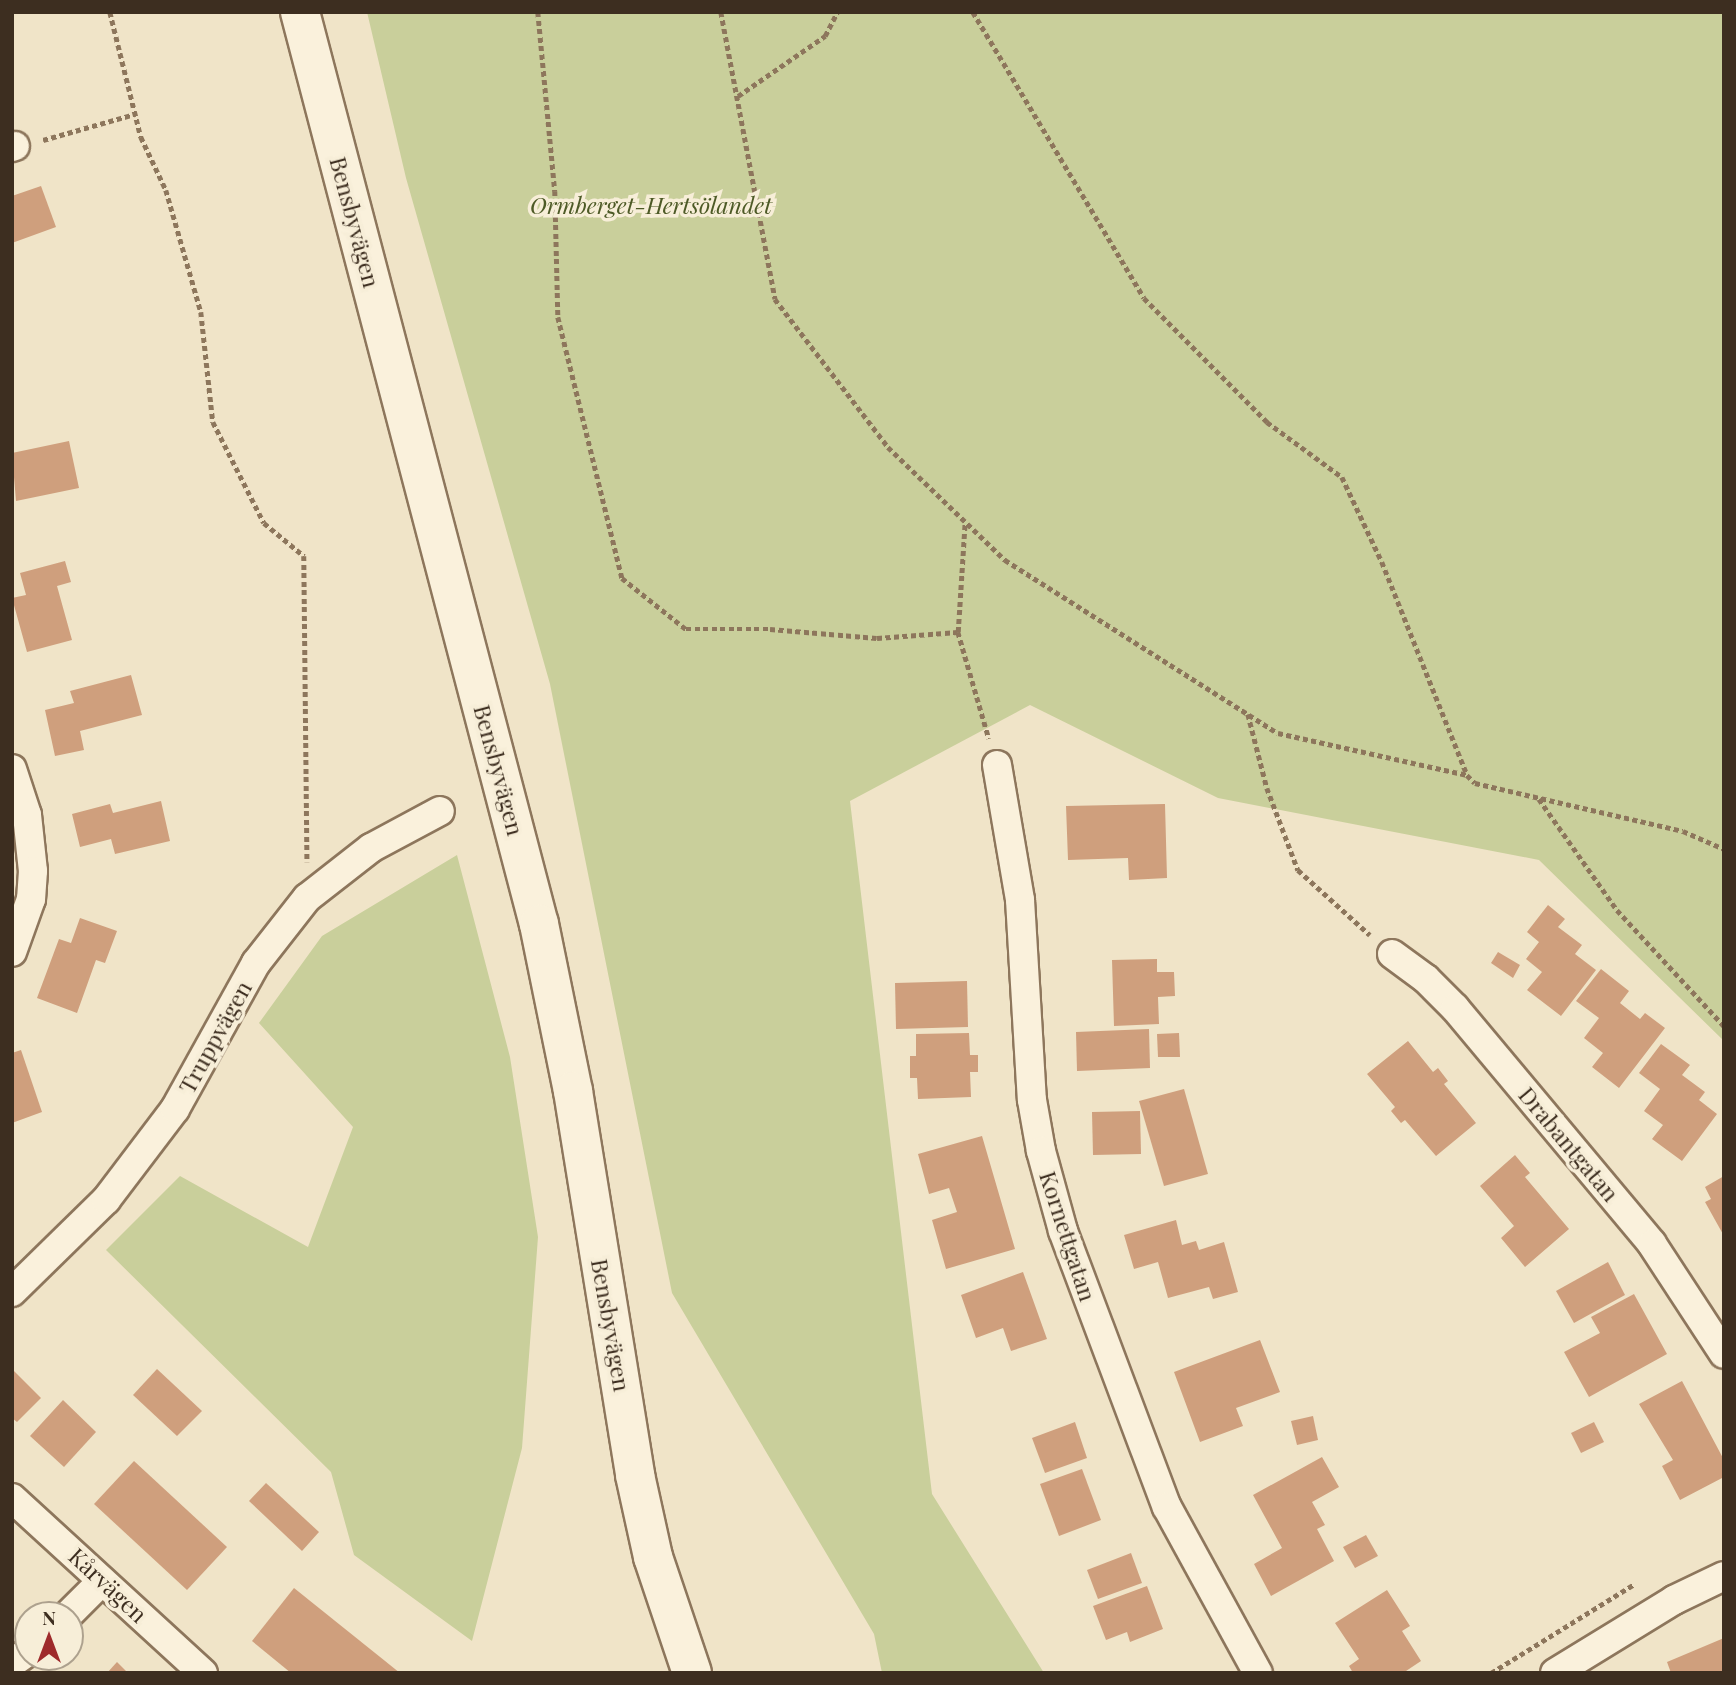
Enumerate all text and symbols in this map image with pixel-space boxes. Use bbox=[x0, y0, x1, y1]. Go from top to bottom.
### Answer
street label: Bensbyvägen bbox=[324, 154, 386, 290]
park label: Ormberget-Hertsölandet bbox=[530, 191, 772, 219]
street label: Bensbyvägen bbox=[468, 702, 530, 838]
street label: Truppvägen bbox=[173, 976, 257, 1098]
street label: Drabantgatan bbox=[1513, 1081, 1625, 1207]
street label: Kornettgatan bbox=[1034, 1168, 1102, 1304]
street label: Bensbyvägen bbox=[586, 1257, 636, 1393]
street label: Kårvägen bbox=[63, 1542, 153, 1628]
north arrow bbox=[14, 1601, 84, 1671]
text: N bbox=[42, 1604, 56, 1630]

